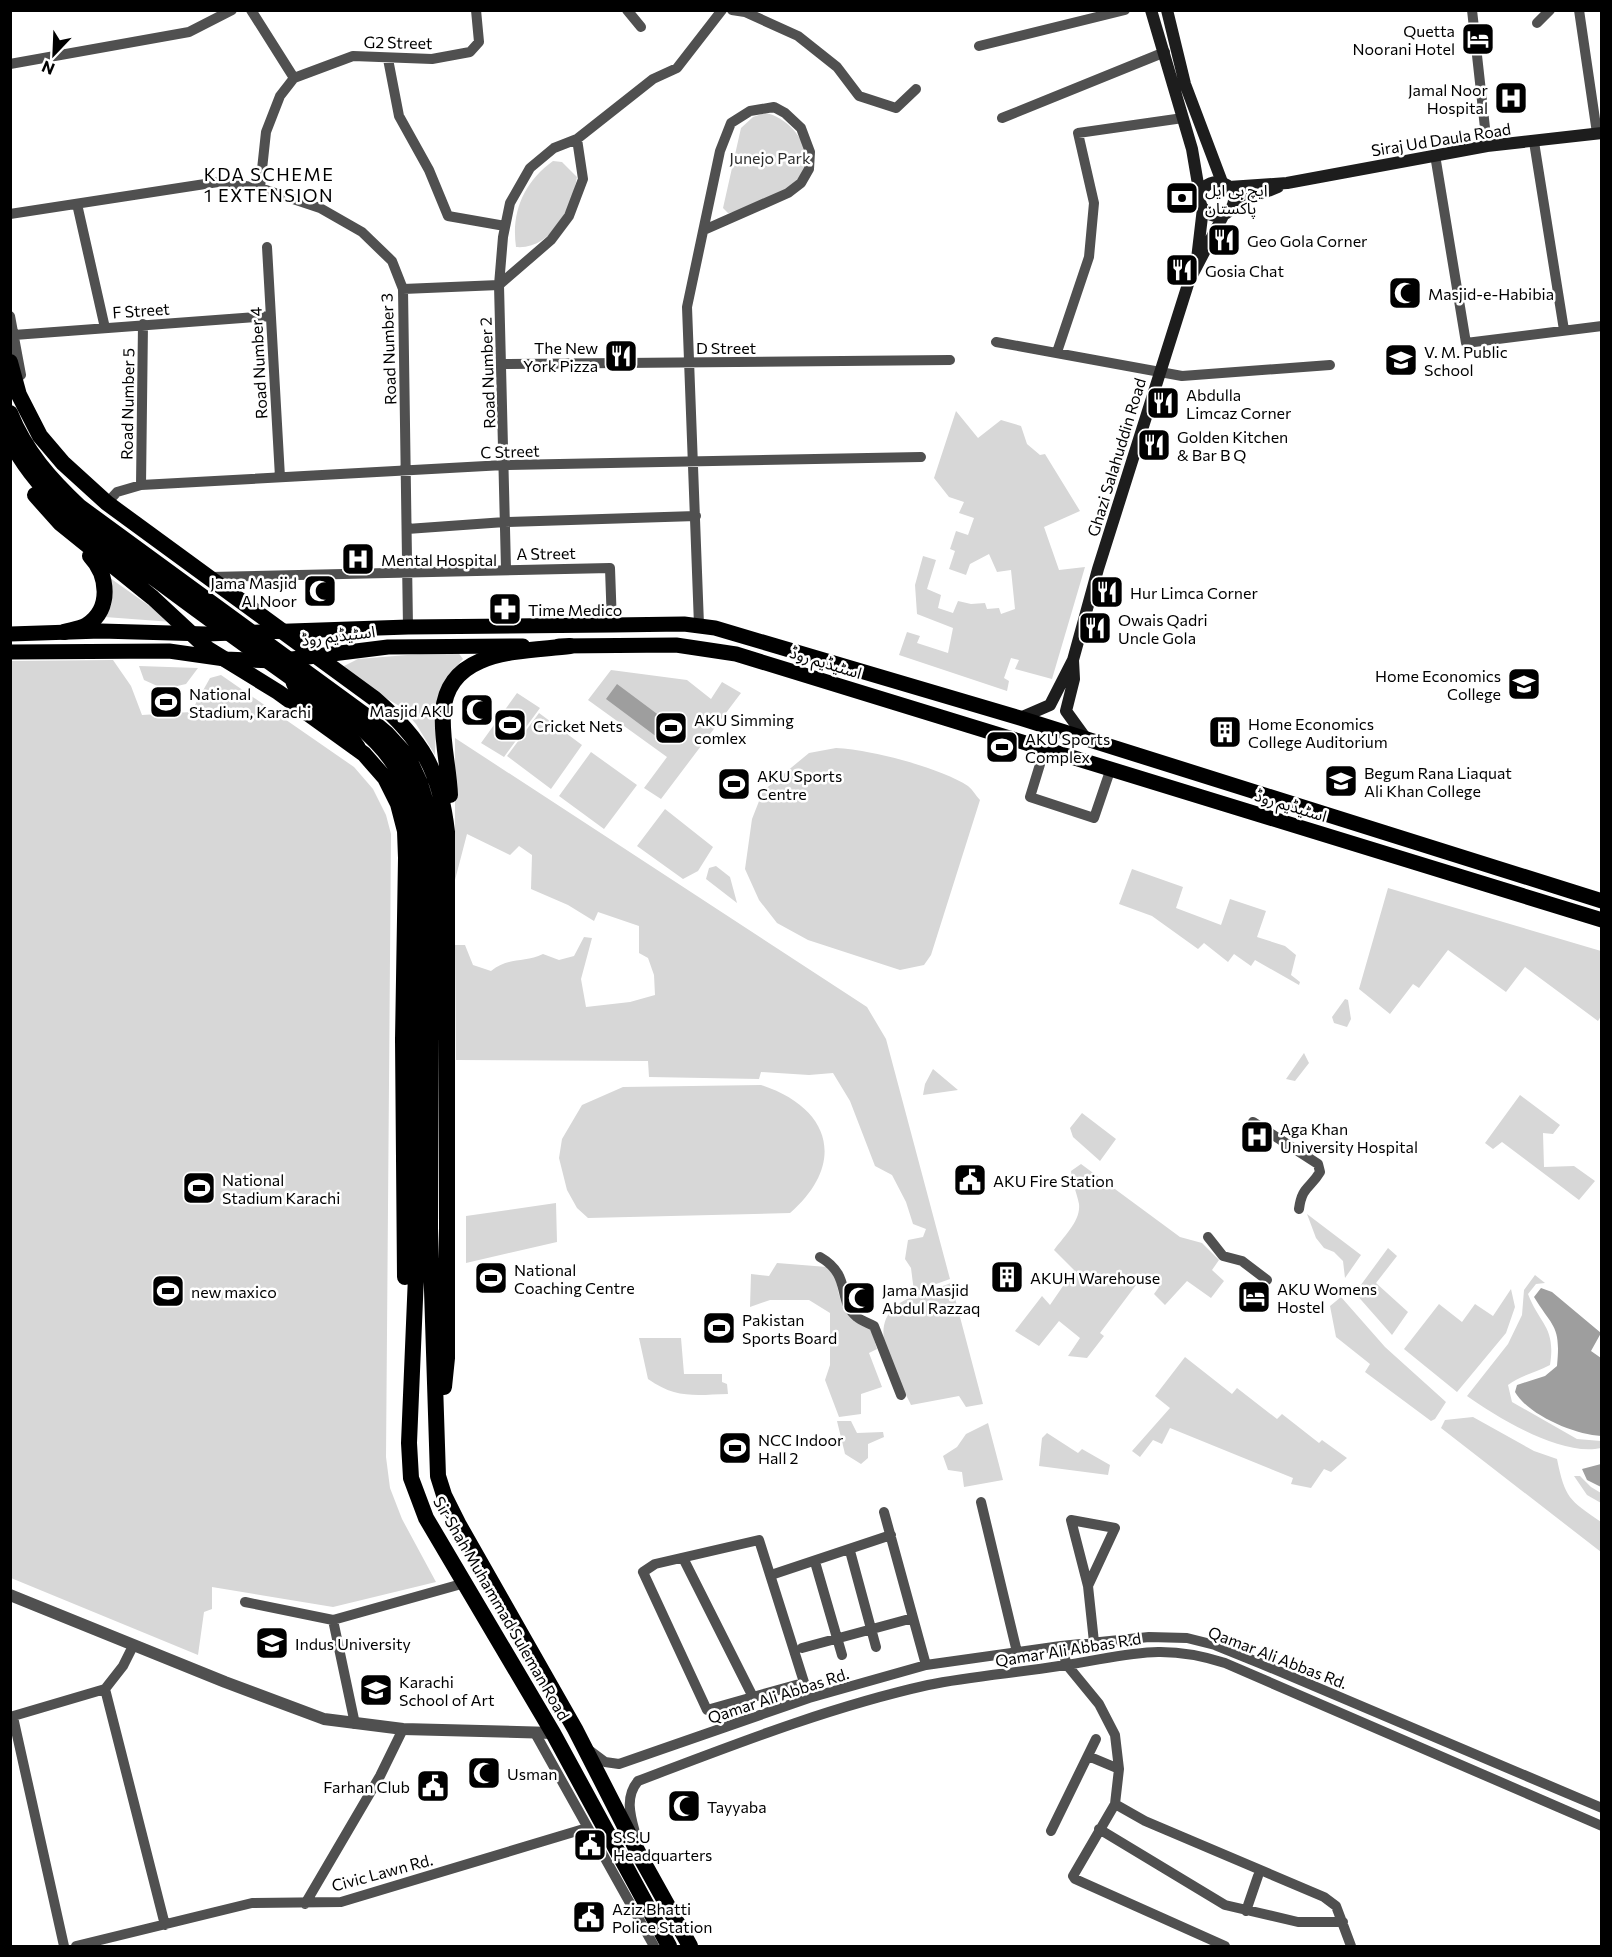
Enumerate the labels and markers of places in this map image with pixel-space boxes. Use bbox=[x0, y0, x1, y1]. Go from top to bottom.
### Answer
place label: Quetta Noorani Hotel bbox=[1352, 21, 1455, 58]
hotel icon: Quetta Noorani Hotel bbox=[1460, 21, 1496, 57]
place label: Jamal Noor Hospital bbox=[1408, 80, 1489, 117]
hospital icon: Jamal Noor Hospital bbox=[1493, 80, 1529, 116]
bank icon: ایچ بی ایل پاکستان bbox=[1164, 180, 1200, 216]
place label: ایچ بی ایل پاکستان bbox=[1205, 180, 1268, 219]
restaurant icon: Geo Gola Corner bbox=[1206, 222, 1242, 258]
place label: Geo Gola Corner bbox=[1247, 231, 1368, 250]
restaurant icon: Gosia Chat bbox=[1164, 252, 1200, 288]
place label: Gosia Chat bbox=[1205, 261, 1284, 280]
mosque icon: Masjid-e-Habibia bbox=[1387, 275, 1423, 311]
place label: Masjid-e-Habibia bbox=[1428, 284, 1554, 303]
place label: The New York Pizza bbox=[523, 338, 598, 375]
restaurant icon: The New York Pizza bbox=[603, 338, 639, 374]
school or university icon: V. M. Public School bbox=[1383, 342, 1419, 378]
place label: V. M. Public School bbox=[1424, 342, 1508, 379]
restaurant icon: Abdulla Limcaz Corner bbox=[1145, 385, 1181, 421]
place label: Abdulla Limcaz Corner bbox=[1186, 385, 1292, 422]
restaurant icon: Golden Kitchen & Bar B Q bbox=[1136, 427, 1172, 463]
place label: Golden Kitchen & Bar B Q bbox=[1177, 427, 1288, 464]
hospital icon: Mental Hospital bbox=[340, 541, 376, 577]
place label: Mental Hospital bbox=[381, 550, 497, 569]
place label: Jama Masjid Al Noor bbox=[210, 573, 298, 610]
mosque icon: Jama Masjid Al Noor bbox=[302, 573, 338, 609]
restaurant icon: Hur Limca Corner bbox=[1089, 574, 1125, 610]
place label: Hur Limca Corner bbox=[1130, 583, 1258, 602]
pharmacy icon: Time Medico bbox=[487, 591, 523, 627]
place label: Time Medico bbox=[528, 600, 622, 619]
restaurant icon: Owais Qadri Uncle Gola bbox=[1077, 610, 1113, 646]
place label: Owais Qadri Uncle Gola bbox=[1118, 610, 1208, 647]
place label: Home Economics College bbox=[1375, 666, 1501, 703]
school or university icon: Home Economics College bbox=[1506, 666, 1542, 702]
sports icon: National Stadium, Karachi bbox=[148, 684, 184, 720]
place label: National Stadium, Karachi bbox=[189, 684, 311, 721]
mosque icon: Masjid AKU bbox=[459, 692, 495, 728]
place label: Masjid AKU bbox=[369, 701, 454, 720]
sports icon: Cricket Nets bbox=[492, 707, 528, 743]
sports icon: AKU Simming comlex bbox=[653, 710, 689, 746]
place label: AKU Simming comlex bbox=[694, 710, 794, 747]
building icon: Home Economics College Auditorium bbox=[1207, 714, 1243, 750]
place label: Home Economics College Auditorium bbox=[1248, 714, 1388, 751]
place label: Cricket Nets bbox=[533, 716, 623, 735]
sports icon: AKU Sports Complex bbox=[984, 729, 1020, 765]
place label: AKU Sports Complex bbox=[1025, 729, 1110, 766]
school or university icon: Begum Rana Liaquat Ali Khan College bbox=[1323, 763, 1359, 799]
place label: Begum Rana Liaquat Ali Khan College bbox=[1364, 763, 1512, 800]
sports icon: AKU Sports Centre bbox=[716, 766, 752, 802]
place label: AKU Sports Centre bbox=[757, 766, 842, 803]
hospital icon: Aga Khan University Hospital bbox=[1239, 1119, 1275, 1155]
place label: Aga Khan University Hospital bbox=[1280, 1119, 1418, 1156]
public building icon: AKU Fire Station bbox=[952, 1162, 988, 1198]
sports icon: National Stadium Karachi bbox=[181, 1170, 217, 1206]
place label: National Stadium Karachi bbox=[222, 1170, 340, 1207]
place label: AKU Fire Station bbox=[993, 1171, 1114, 1190]
building icon: AKUH Warehouse bbox=[989, 1259, 1025, 1295]
sports icon: National Coaching Centre bbox=[473, 1260, 509, 1296]
place label: National Coaching Centre bbox=[514, 1260, 635, 1297]
place label: AKUH Warehouse bbox=[1030, 1268, 1160, 1287]
sports icon: new maxico bbox=[150, 1273, 186, 1309]
hotel icon: AKU Womens Hostel bbox=[1236, 1279, 1272, 1315]
place label: AKU Womens Hostel bbox=[1277, 1279, 1377, 1316]
mosque icon: Jama Masjid Abdul Razzaq bbox=[841, 1280, 877, 1316]
place label: Jama Masjid Abdul Razzaq bbox=[882, 1280, 980, 1317]
place label: new maxico bbox=[191, 1282, 277, 1301]
sports icon: Pakistan Sports Board bbox=[701, 1310, 737, 1346]
place label: Pakistan Sports Board bbox=[742, 1310, 837, 1347]
sports icon: NCC Indoor Hall 2 bbox=[717, 1430, 753, 1466]
place label: NCC Indoor Hall 2 bbox=[758, 1430, 844, 1467]
school or university icon: Indus University bbox=[254, 1625, 290, 1661]
place label: Indus University bbox=[295, 1634, 411, 1653]
school or university icon: Karachi School of Art bbox=[358, 1672, 394, 1708]
place label: Karachi School of Art bbox=[399, 1672, 495, 1709]
mosque icon: Usman bbox=[466, 1755, 502, 1791]
place label: Usman bbox=[507, 1764, 557, 1783]
public building icon: Farhan Club bbox=[415, 1768, 451, 1804]
place label: Farhan Club bbox=[323, 1777, 410, 1796]
mosque icon: Tayyaba bbox=[666, 1788, 702, 1824]
place label: Tayyaba bbox=[707, 1797, 767, 1816]
public building icon: S.S.U Headquarters bbox=[572, 1827, 608, 1863]
place label: S.S.U Headquarters bbox=[613, 1827, 712, 1864]
public building icon: Aziz Bhatti Police Station bbox=[571, 1899, 607, 1935]
place label: Aziz Bhatti Police Station bbox=[612, 1899, 712, 1936]

